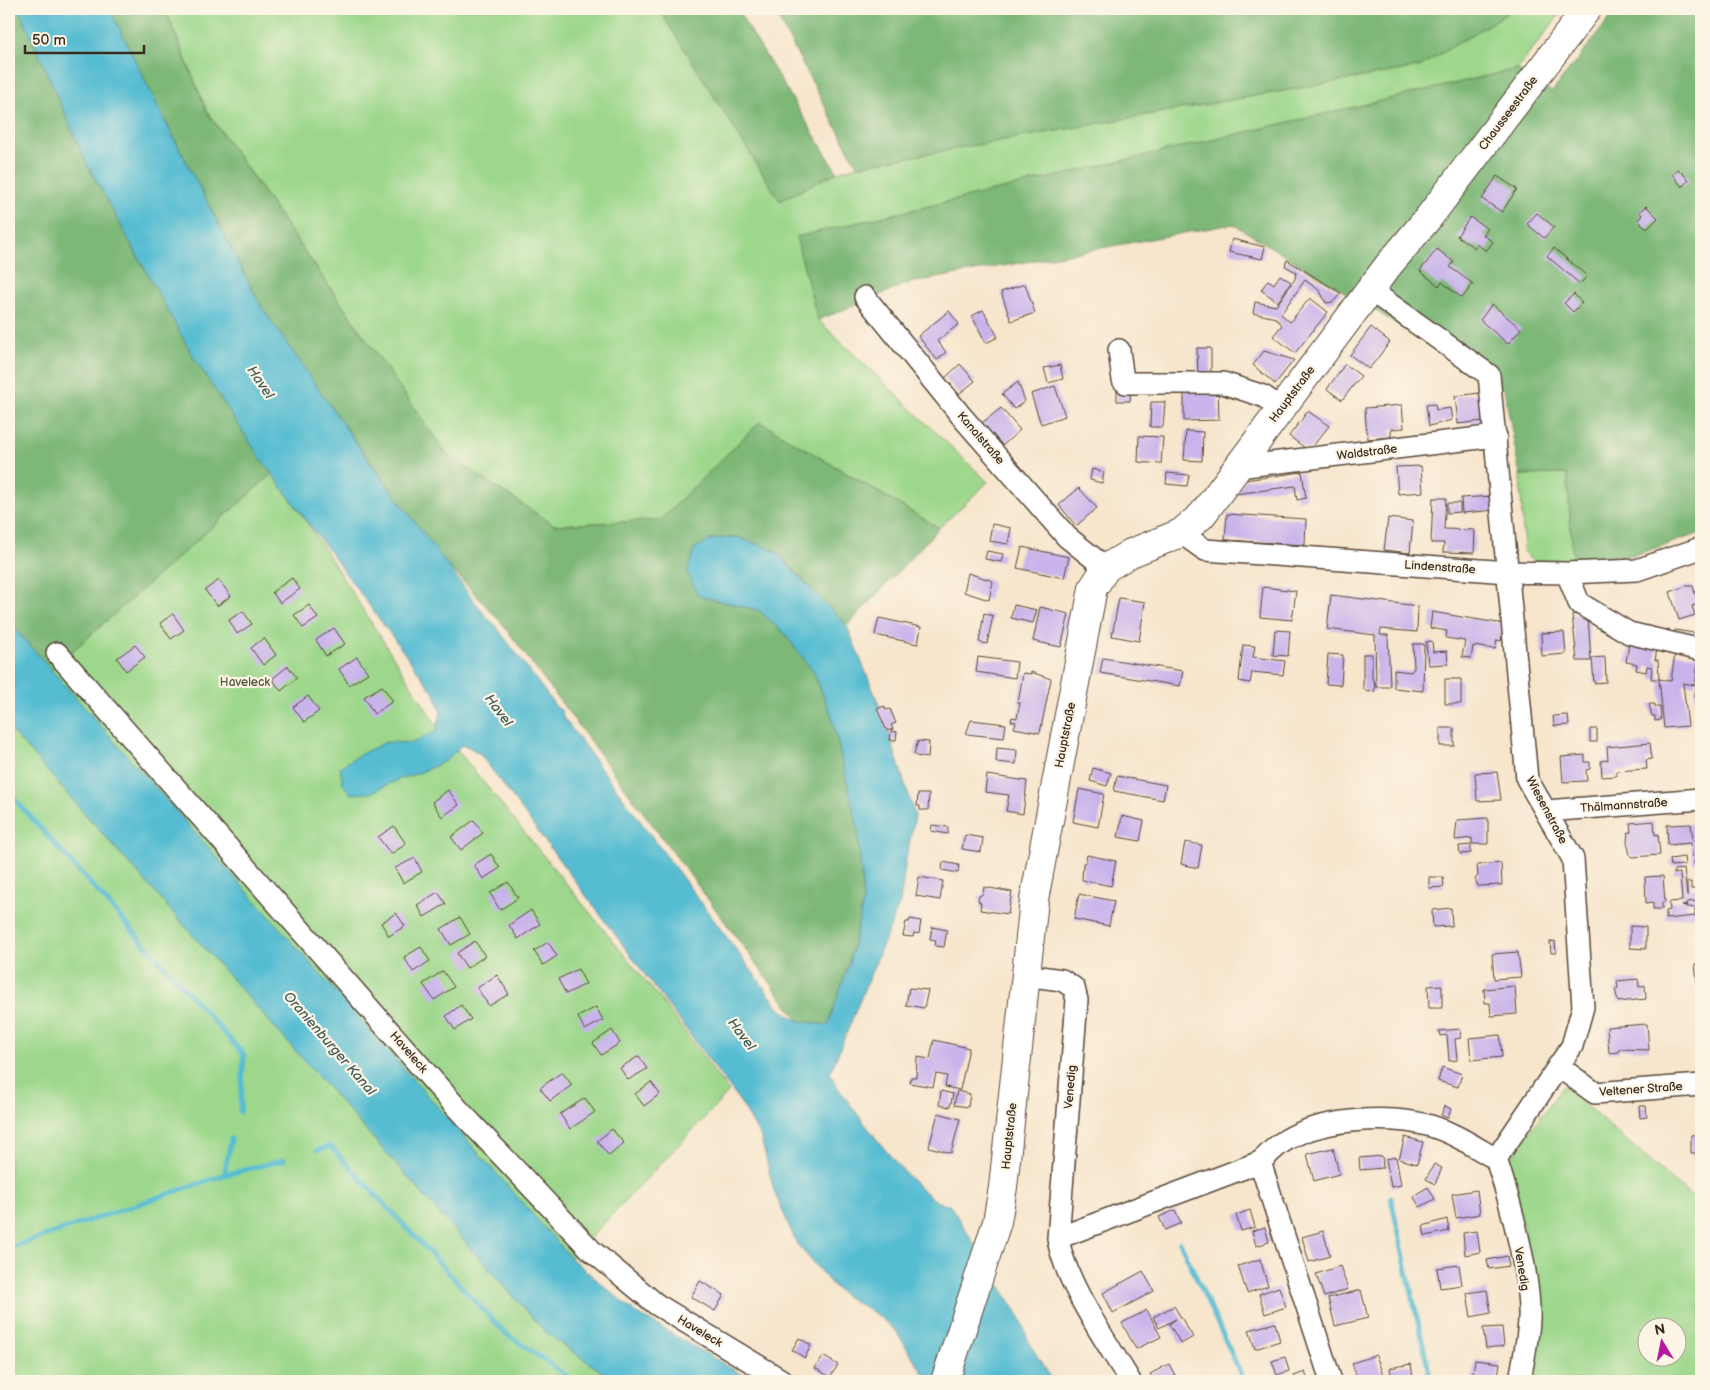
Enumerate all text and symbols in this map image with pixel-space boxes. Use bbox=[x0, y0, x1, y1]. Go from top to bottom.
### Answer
scale bar bbox=[25, 22, 144, 54]
text: 50 m bbox=[32, 31, 66, 50]
street label: Chausseestraße bbox=[1476, 73, 1541, 153]
water label: Havel bbox=[243, 363, 278, 403]
street label: Hauptstraße bbox=[1266, 363, 1319, 426]
street label: Kanalstraße bbox=[954, 409, 1008, 468]
street label: Waldstraße bbox=[1336, 441, 1398, 464]
street label: Lindenstraße bbox=[1404, 558, 1476, 577]
park label: Haveleck bbox=[220, 675, 270, 690]
water label: Havel bbox=[481, 691, 517, 730]
street label: Hauptstraße bbox=[1052, 701, 1079, 769]
street label: Wiesenstraße bbox=[1522, 774, 1571, 847]
street label: Thälmannstraße bbox=[1580, 795, 1668, 816]
water label: Oranienburger Kanal bbox=[280, 988, 380, 1099]
water label: Havel bbox=[724, 1015, 760, 1054]
street label: Haveleck bbox=[386, 1028, 431, 1076]
street label: Venedig bbox=[1061, 1064, 1080, 1110]
street label: Veltener Straße bbox=[1599, 1079, 1683, 1100]
street label: Hauptstraße bbox=[999, 1102, 1020, 1170]
street label: Venedig bbox=[1511, 1246, 1532, 1292]
street label: Haveleck bbox=[674, 1312, 725, 1351]
north arrow bbox=[1638, 1318, 1688, 1368]
text: N bbox=[1653, 1320, 1666, 1339]

